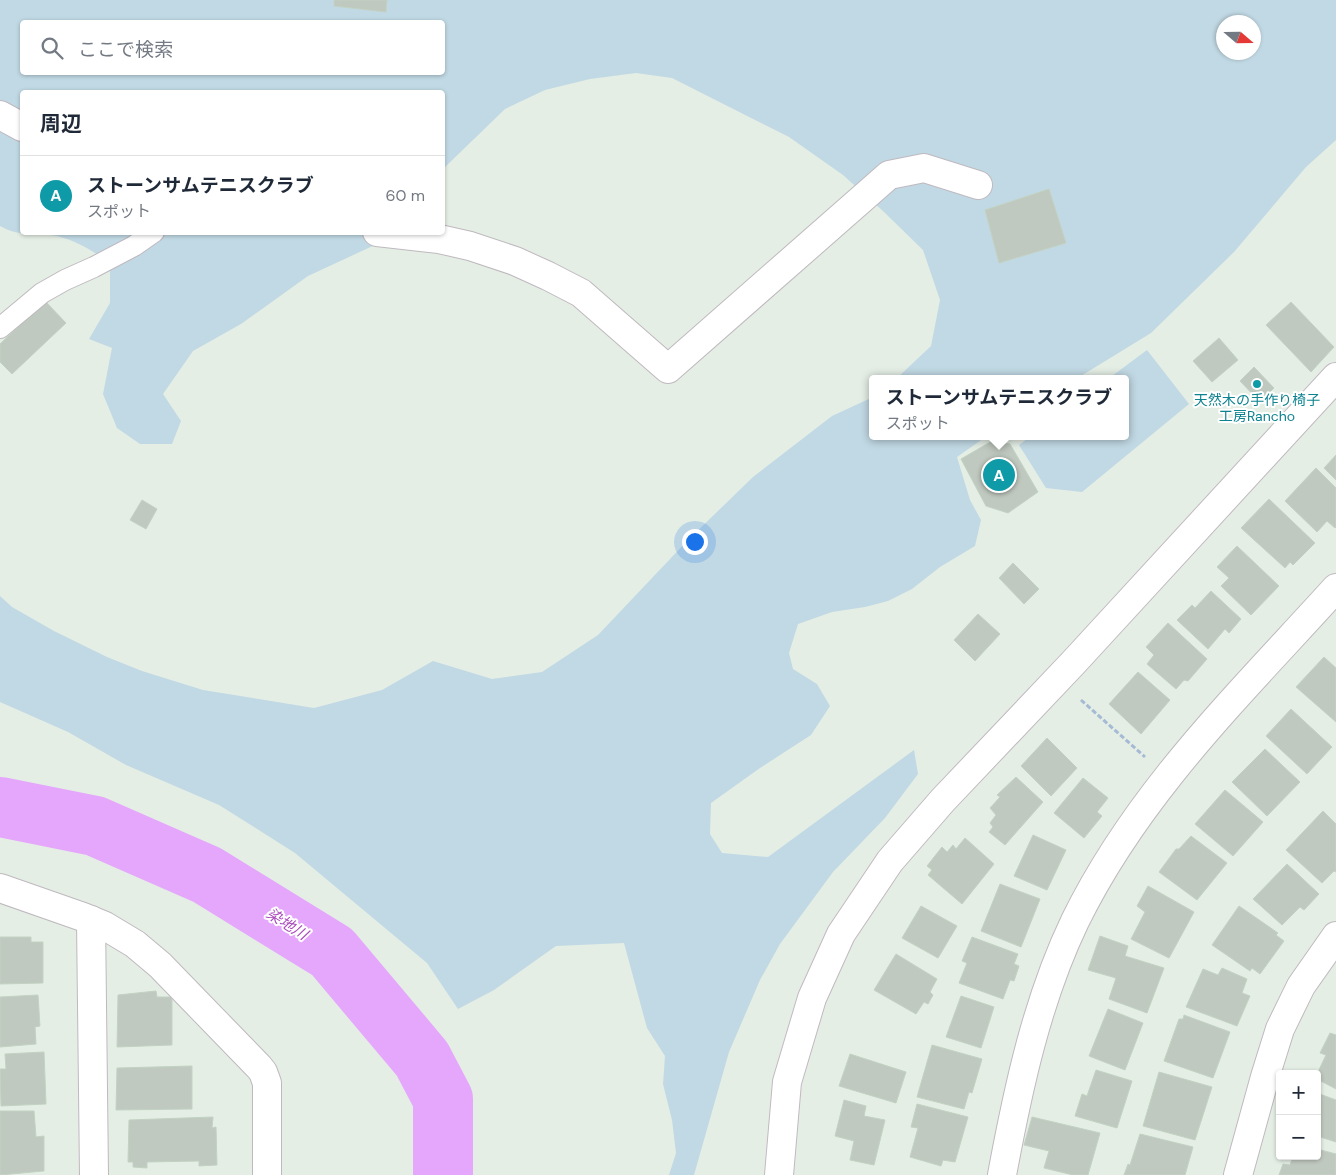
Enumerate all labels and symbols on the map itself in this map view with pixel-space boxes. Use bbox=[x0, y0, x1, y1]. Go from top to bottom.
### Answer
north arrow bbox=[1216, 15, 1261, 60]
marker: 天然木の手作り椅子 工房Rancho bbox=[1251, 378, 1263, 390]
place label: 天然木の手作り椅子 工房Rancho bbox=[1194, 391, 1320, 425]
pin: A bbox=[983, 456, 1015, 494]
your location bbox=[682, 529, 708, 555]
water label: 染地川 bbox=[263, 904, 313, 945]

